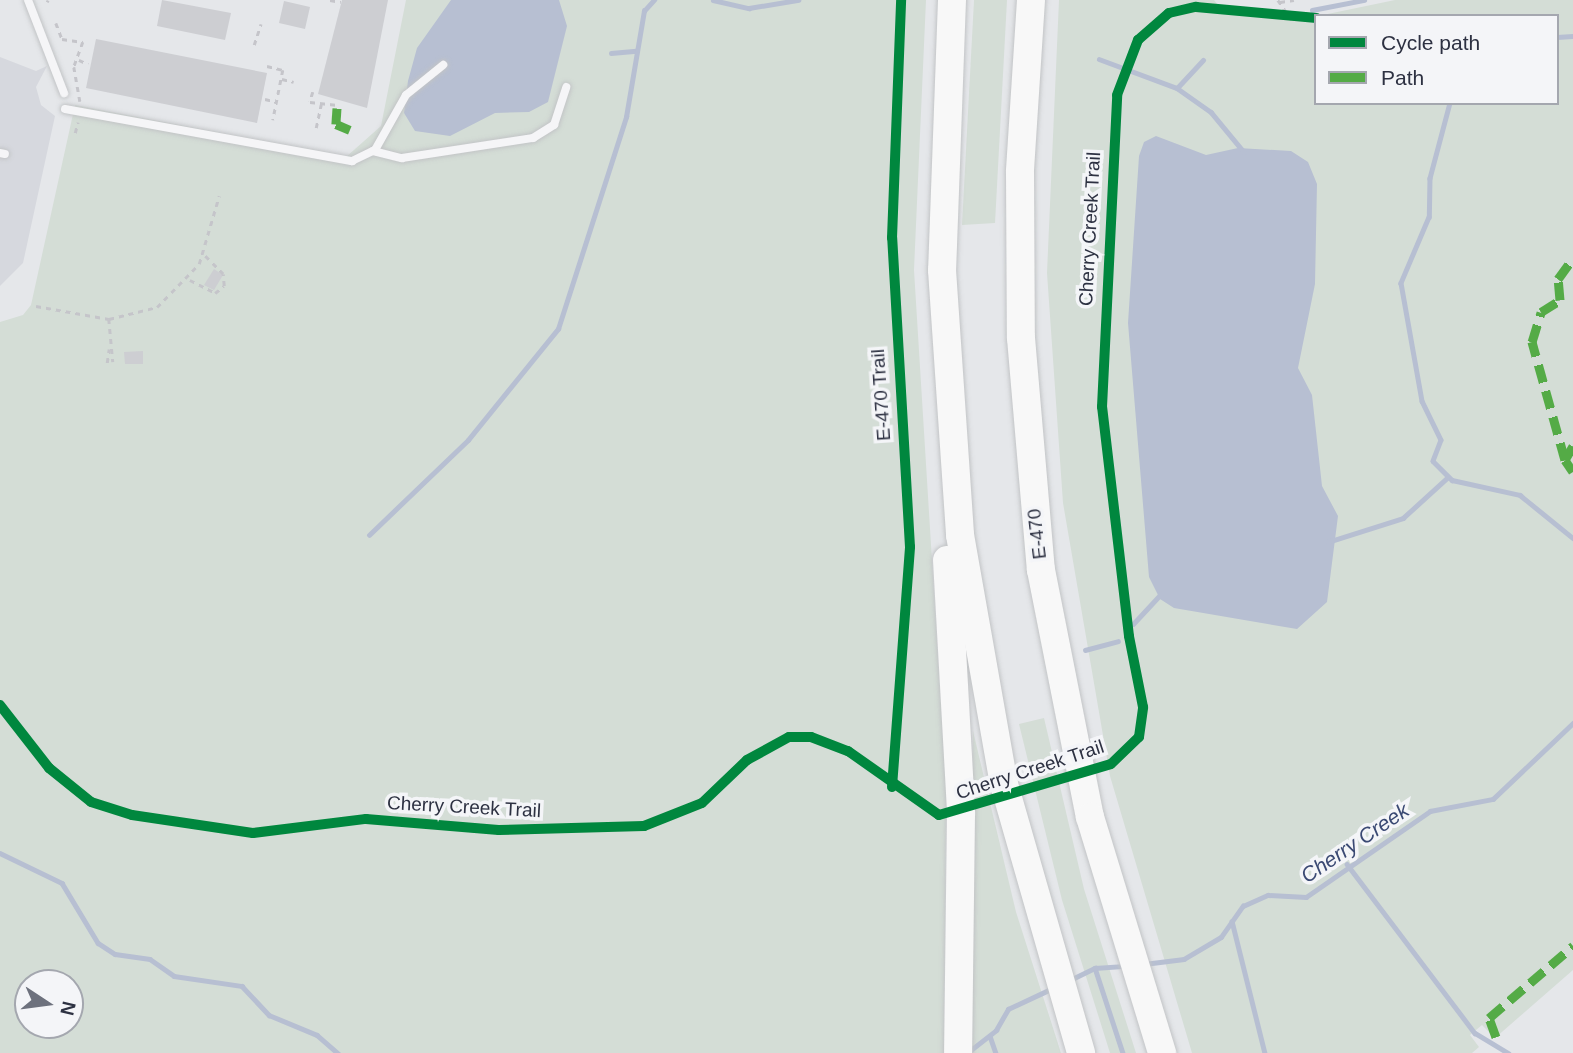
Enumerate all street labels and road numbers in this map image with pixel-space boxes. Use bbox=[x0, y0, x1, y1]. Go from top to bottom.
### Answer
street label: Cherry Creek Trail bbox=[1075, 151, 1105, 307]
street label: E-470 Trail bbox=[866, 348, 896, 442]
street label: E-470 bbox=[1023, 507, 1051, 561]
street label: Cherry Creek Trail bbox=[953, 735, 1107, 805]
street label: Cherry Creek Trail bbox=[386, 792, 542, 822]

